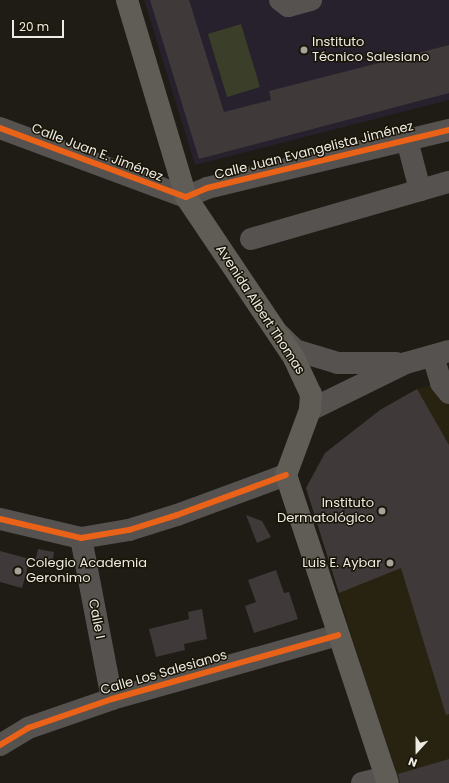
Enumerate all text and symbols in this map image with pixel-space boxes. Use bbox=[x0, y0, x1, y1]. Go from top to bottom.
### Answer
scale bar bbox=[14, 12, 66, 38]
text: 20 m bbox=[19, 18, 49, 35]
place label: Instituto Técnico Salesiano bbox=[312, 35, 429, 66]
marker: Instituto Técnico Salesiano bbox=[299, 45, 309, 55]
street label: Calle Juan Evangelista Jiménez bbox=[213, 119, 415, 183]
street label: Calle Juan E. Jiménez bbox=[29, 121, 165, 185]
street label: Avenida Albert Thomas bbox=[212, 242, 308, 378]
place label: Instituto Dermatológico bbox=[277, 496, 374, 527]
marker: Instituto Dermatológico bbox=[377, 506, 387, 516]
place label: Luis E. Aybar bbox=[302, 555, 381, 571]
place label: Colegio Academia Geronimo bbox=[26, 556, 147, 587]
marker: Luis E. Aybar bbox=[384, 557, 396, 569]
marker: Colegio Academia Geronimo bbox=[13, 566, 23, 576]
street label: Calle I bbox=[85, 598, 107, 640]
street label: Calle Los Salesianos bbox=[99, 647, 229, 699]
north arrow bbox=[397, 731, 437, 771]
text: N bbox=[406, 753, 419, 771]

